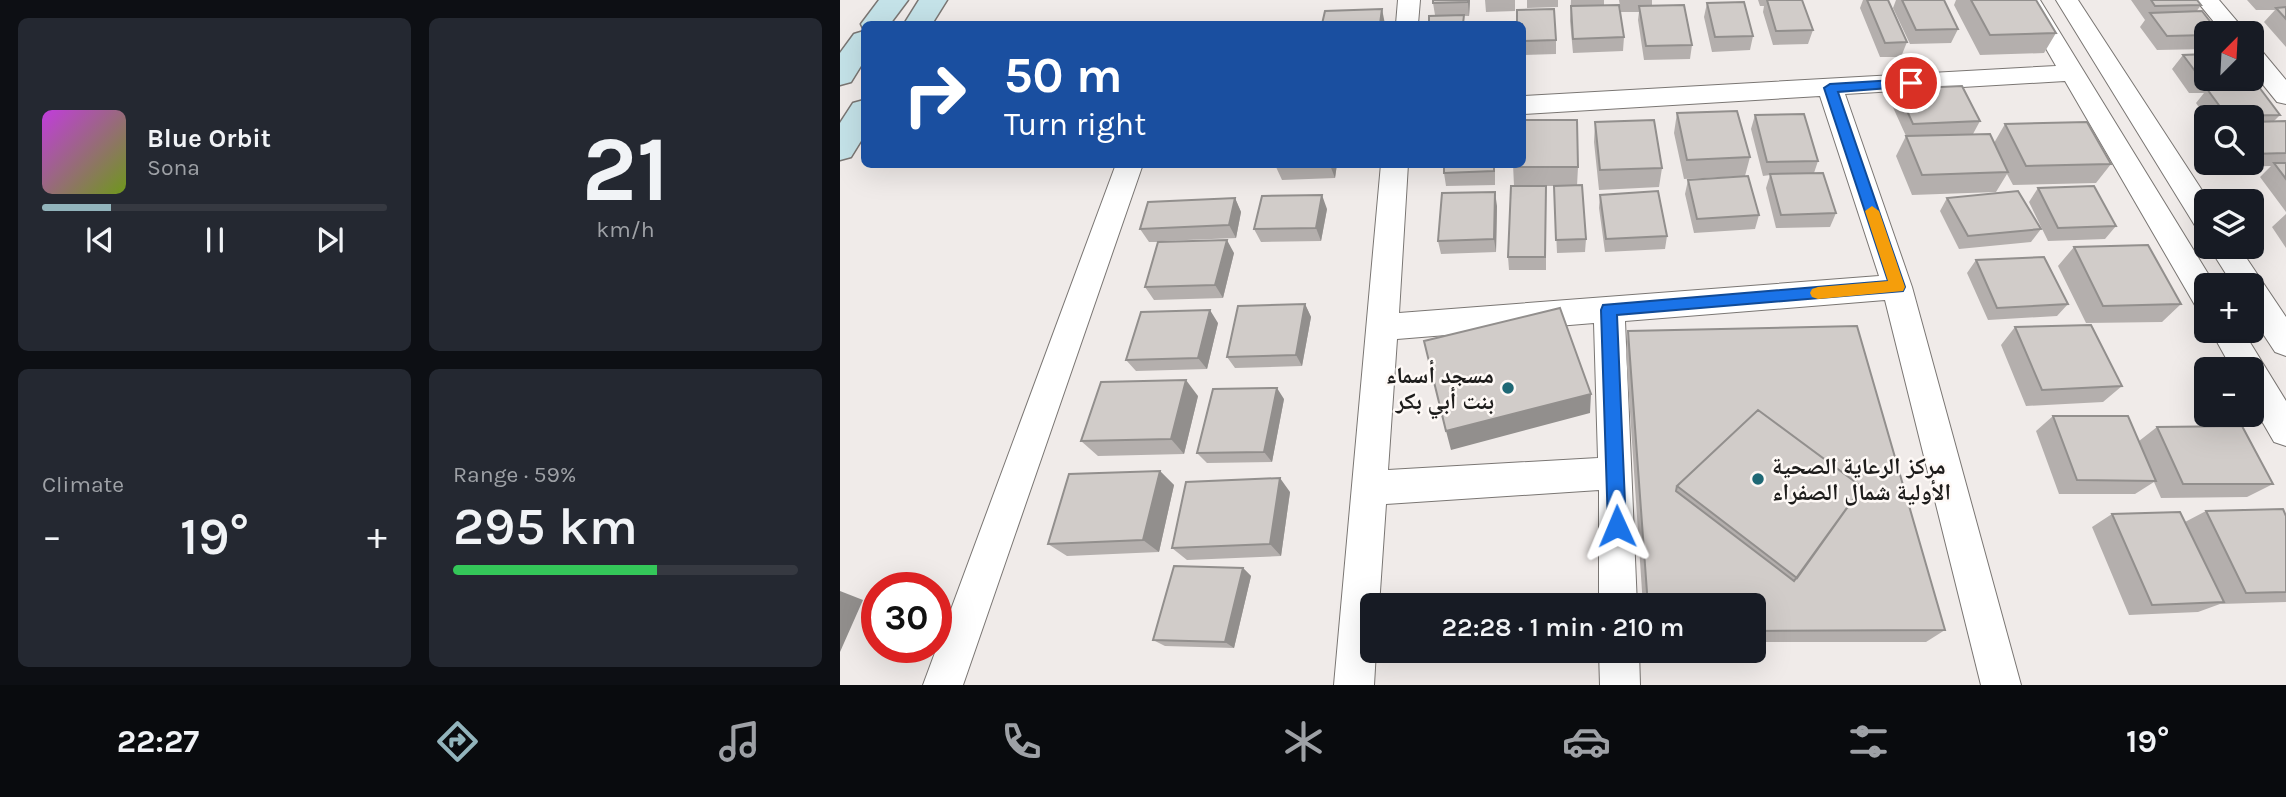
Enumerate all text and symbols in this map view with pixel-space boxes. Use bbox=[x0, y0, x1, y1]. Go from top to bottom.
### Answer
north arrow bbox=[2194, 21, 2264, 91]
map controls bbox=[2194, 21, 2264, 427]
text: 50 m bbox=[1004, 47, 1122, 104]
icon: right bbox=[889, 49, 980, 140]
pin bbox=[1881, 53, 1941, 113]
icon: arrive bbox=[1892, 64, 1930, 102]
button: search bbox=[2194, 105, 2264, 175]
text: Turn right bbox=[1004, 106, 1146, 143]
text: 21 bbox=[582, 117, 669, 223]
text: Blue Orbit bbox=[147, 123, 271, 154]
text: Sona bbox=[147, 154, 200, 181]
button: layers bbox=[2194, 189, 2264, 259]
text: km/h bbox=[596, 216, 655, 243]
icon: previous bbox=[81, 221, 119, 259]
icon: pause bbox=[196, 221, 234, 259]
icon: next bbox=[311, 221, 349, 259]
button: + bbox=[2194, 273, 2264, 343]
button: − bbox=[2194, 357, 2264, 427]
place label: مسجد أسماء بنت أبي بكر bbox=[1386, 359, 1494, 419]
marker: مسجد أسماء بنت أبي بكر bbox=[1500, 380, 1516, 396]
place label: مركز الرعاية الصحية الأولية شمال الصفراء bbox=[1772, 453, 1951, 506]
text: Range · 59% bbox=[453, 461, 576, 488]
text: Climate bbox=[42, 471, 124, 498]
marker: مركز الرعاية الصحية الأولية شمال الصفراء bbox=[1750, 471, 1766, 487]
position arrow bbox=[1580, 489, 1654, 563]
text: 295 km bbox=[453, 496, 638, 557]
text: 19° bbox=[180, 506, 249, 567]
text: − bbox=[42, 514, 62, 559]
text: + bbox=[367, 514, 387, 559]
speed limit sign: 30 bbox=[861, 572, 952, 663]
text: 22:28 · 1 min · 210 m bbox=[1442, 612, 1684, 643]
icon: directions bbox=[433, 717, 482, 766]
icon: music bbox=[715, 717, 764, 766]
icon: phone bbox=[997, 717, 1046, 766]
icon: climate bbox=[1279, 717, 1328, 766]
icon: car bbox=[1562, 717, 1611, 766]
icon: filters bbox=[1844, 717, 1893, 766]
text: 22:27 bbox=[117, 723, 199, 760]
text: 19° bbox=[2126, 723, 2169, 760]

